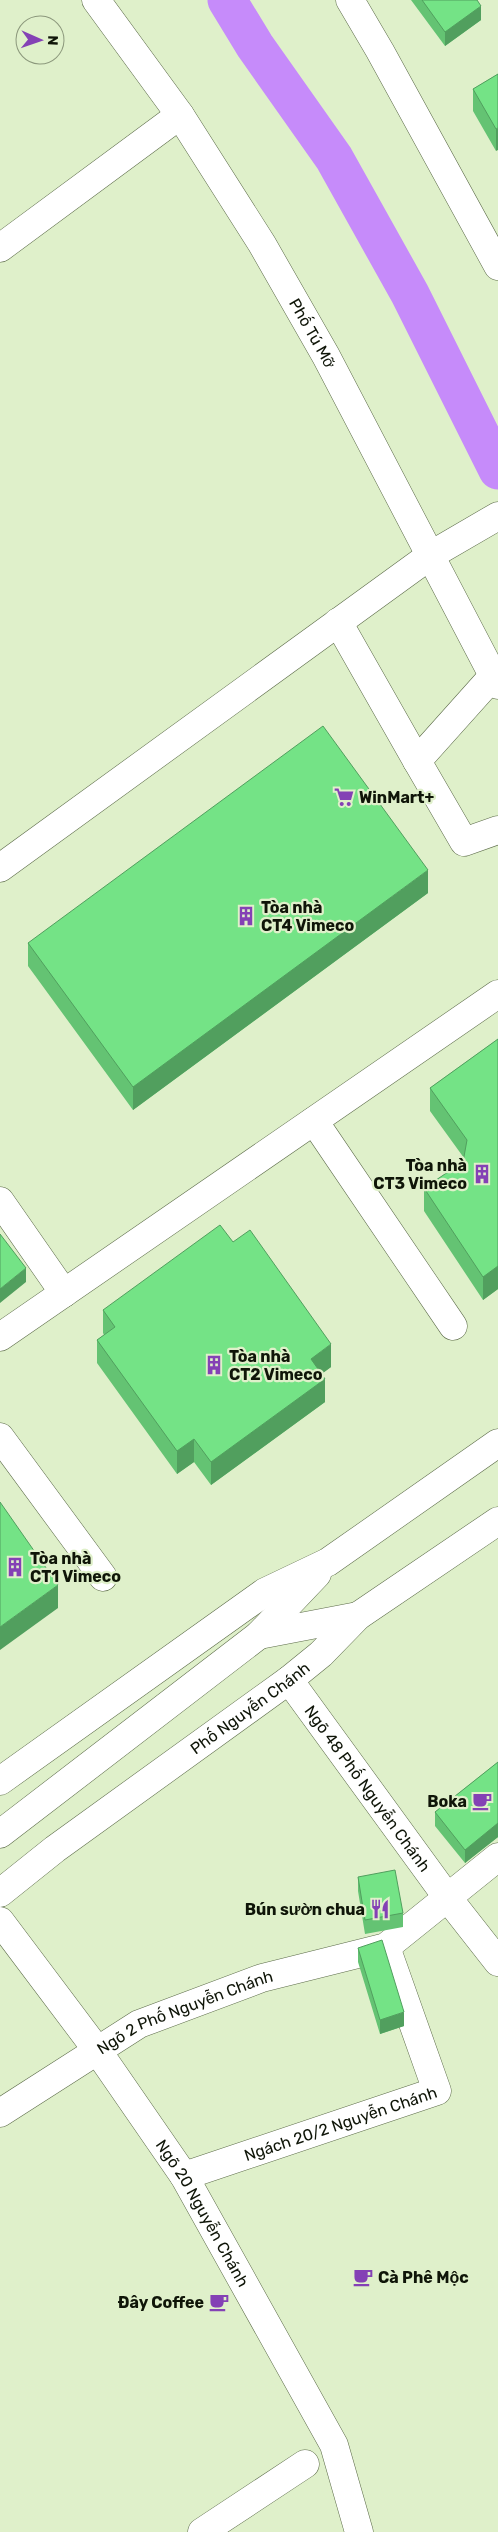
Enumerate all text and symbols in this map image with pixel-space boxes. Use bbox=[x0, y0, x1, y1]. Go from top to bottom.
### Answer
north arrow bbox=[15, 15, 65, 65]
text: N bbox=[44, 35, 61, 46]
street label: Phố Tú Mỡ bbox=[285, 295, 340, 372]
supermarket icon: WinMart+ bbox=[333, 786, 355, 808]
place label: WinMart+ bbox=[359, 788, 435, 807]
place label: Tòa nhà CT4 Vimeco bbox=[261, 898, 354, 935]
building icon: Tòa nhà CT4 Vimeco bbox=[235, 905, 257, 927]
place label: Tòa nhà CT3 Vimeco bbox=[373, 1156, 467, 1193]
building icon: Tòa nhà CT3 Vimeco bbox=[471, 1163, 493, 1185]
place label: Tòa nhà CT2 Vimeco bbox=[229, 1347, 323, 1384]
building icon: Tòa nhà CT2 Vimeco bbox=[203, 1354, 225, 1376]
place label: Tòa nhà CT1 Vimeco bbox=[30, 1549, 121, 1586]
building icon: Tòa nhà CT1 Vimeco bbox=[4, 1556, 26, 1578]
street label: Phố Nguyễn Chánh bbox=[187, 1658, 314, 1758]
street label: Ngõ 48 Phố Nguyễn Chánh bbox=[301, 1702, 434, 1876]
cafe icon: Boka bbox=[471, 1790, 493, 1812]
place label: Boka bbox=[427, 1792, 467, 1811]
restaurant icon: Bún sườn chua bbox=[369, 1898, 391, 1920]
place label: Bún sườn chua bbox=[245, 1900, 365, 1919]
street label: Ngõ 2 Phố Nguyễn Chánh bbox=[93, 1967, 275, 2058]
street label: Ngách 20/2 Nguyễn Chánh bbox=[242, 2083, 439, 2165]
street label: Ngõ 20 Nguyễn Chánh bbox=[152, 2136, 253, 2290]
cafe icon: Cà Phê Mộc bbox=[352, 2266, 374, 2288]
place label: Cà Phê Mộc bbox=[378, 2268, 469, 2287]
cafe icon: Đây Coffee bbox=[208, 2291, 230, 2313]
place label: Đây Coffee bbox=[118, 2293, 204, 2312]

